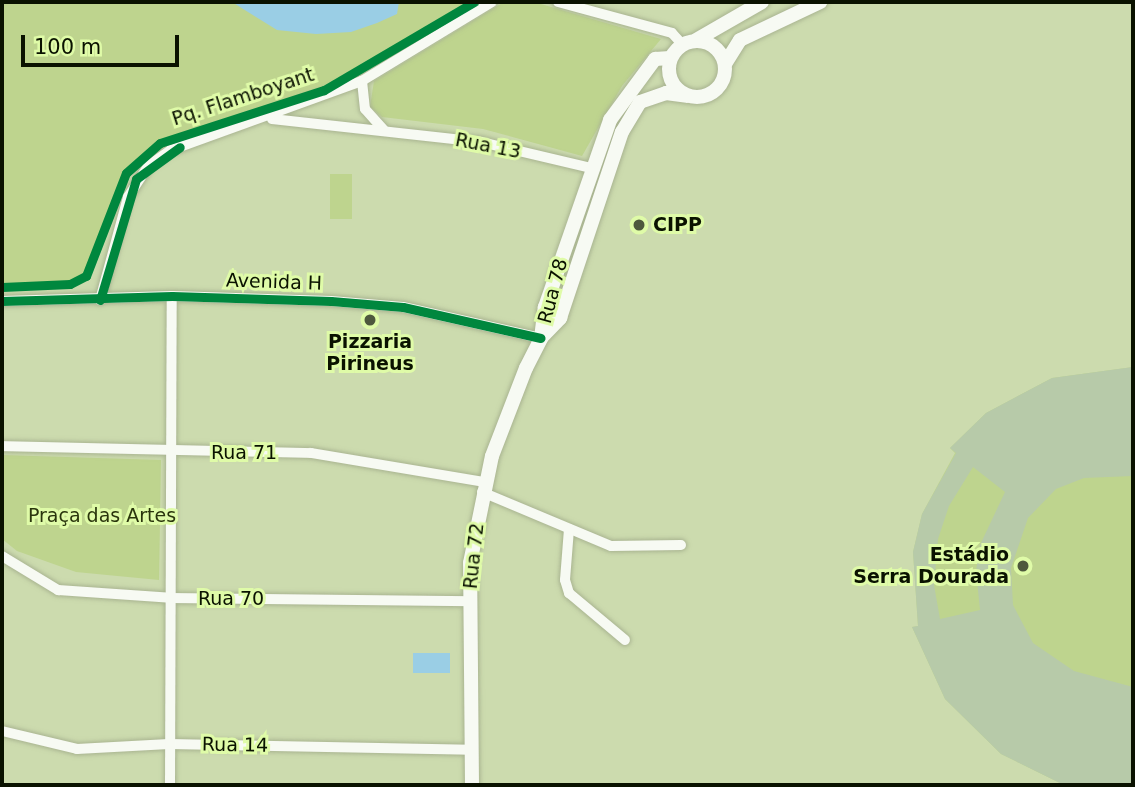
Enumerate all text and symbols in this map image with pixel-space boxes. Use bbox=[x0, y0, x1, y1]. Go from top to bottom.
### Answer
scale bar bbox=[24, 21, 182, 65]
text: 100 m bbox=[34, 35, 101, 59]
street label: Pq. Flamboyant bbox=[169, 63, 317, 131]
street label: Rua 13 bbox=[453, 128, 523, 164]
place label: CIPP bbox=[653, 214, 702, 236]
marker: CIPP bbox=[631, 217, 647, 233]
street label: Rua 78 bbox=[533, 256, 573, 326]
street label: Avenida H bbox=[226, 269, 322, 295]
marker: Pizzaria Pirineus bbox=[362, 312, 378, 328]
place label: Pizzaria Pirineus bbox=[326, 331, 414, 375]
street label: Rua 71 bbox=[211, 442, 277, 464]
park label: Praça das Artes bbox=[28, 505, 176, 527]
street label: Rua 72 bbox=[459, 522, 489, 590]
place label: Estádio Serra Dourada bbox=[853, 544, 1009, 588]
marker: Estádio Serra Dourada bbox=[1015, 558, 1031, 574]
street label: Rua 70 bbox=[198, 588, 264, 610]
street label: Rua 14 bbox=[202, 733, 268, 757]

